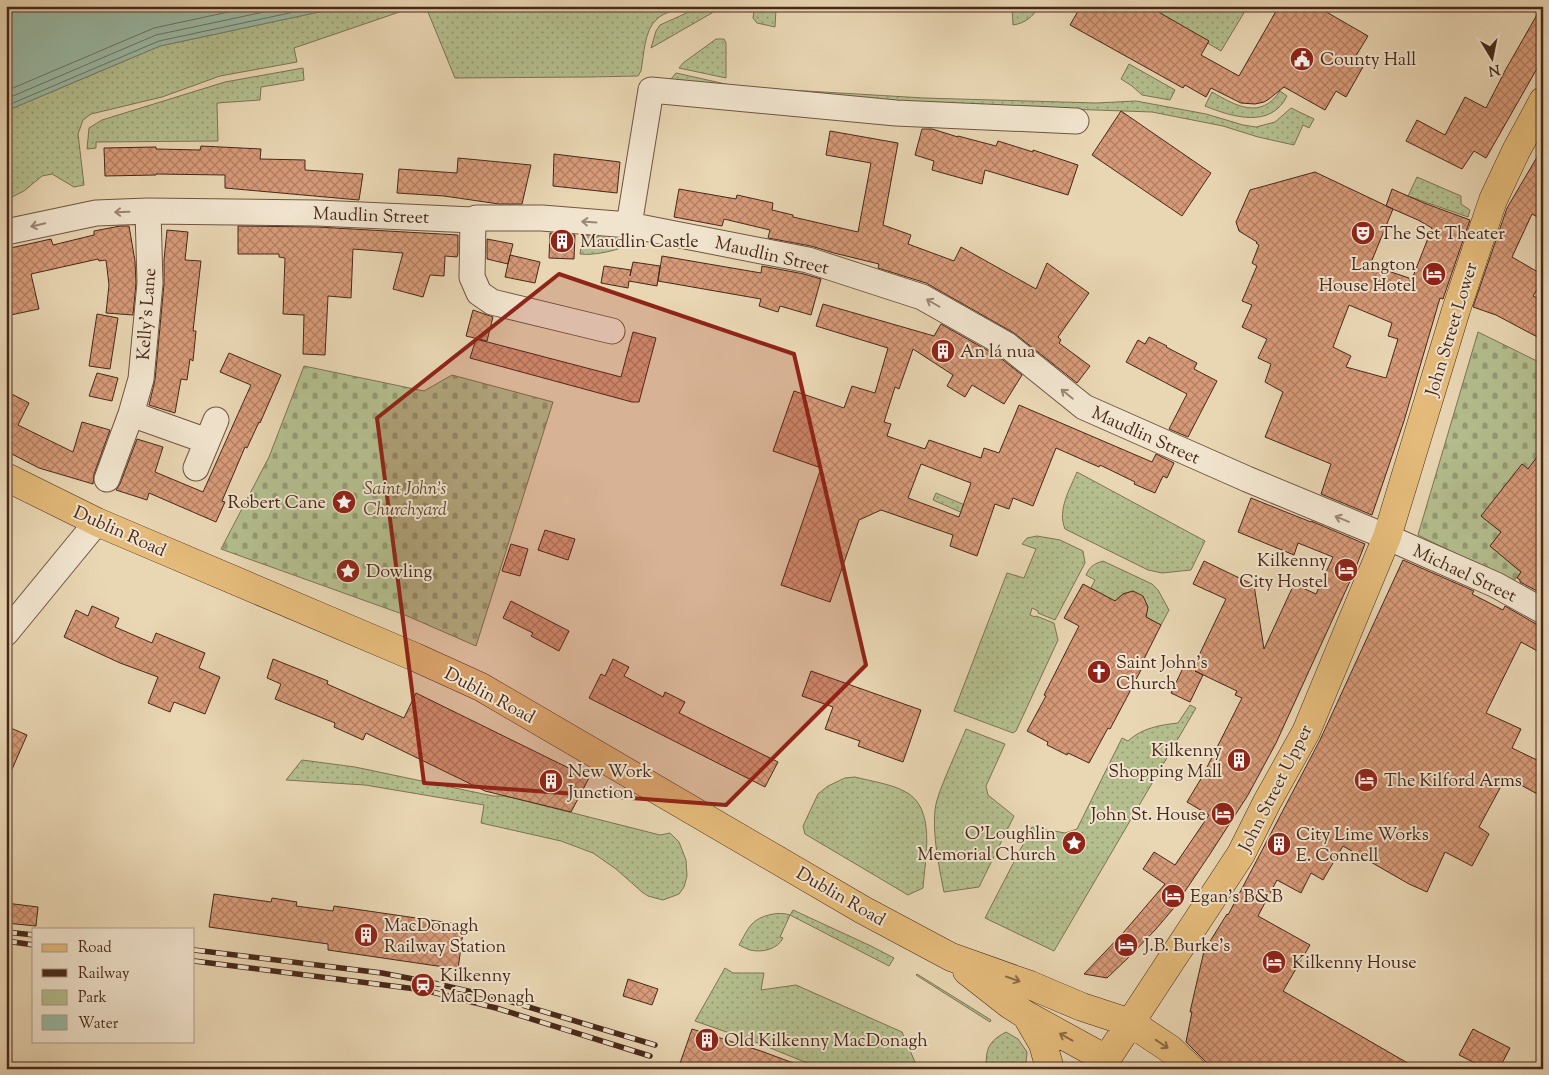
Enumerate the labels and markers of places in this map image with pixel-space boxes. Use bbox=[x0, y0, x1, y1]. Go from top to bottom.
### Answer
public building icon: County Hall bbox=[1289, 46, 1315, 72]
place label: County Hall bbox=[1320, 48, 1416, 74]
theatre icon: The Set Theater bbox=[1350, 220, 1376, 246]
place label: The Set Theater bbox=[1380, 222, 1505, 248]
building icon: Maudlin Castle bbox=[549, 228, 575, 254]
place label: Maudlin Castle bbox=[580, 230, 699, 256]
place label: Langton House Hotel bbox=[1319, 253, 1416, 300]
hotel icon: Langton House Hotel bbox=[1421, 261, 1447, 287]
building icon: An lá nua bbox=[930, 338, 956, 364]
place label: An lá nua bbox=[960, 340, 1035, 366]
place icon: Robert Cane bbox=[331, 489, 357, 515]
place label: Robert Cane bbox=[228, 491, 326, 517]
place label: Kilkenny City Hostel bbox=[1239, 549, 1328, 596]
hotel icon: Kilkenny City Hostel bbox=[1333, 557, 1359, 583]
place icon: Dowling bbox=[335, 558, 361, 584]
place label: Dowling bbox=[366, 560, 433, 586]
place label: Saint John's Church bbox=[1116, 651, 1208, 698]
church icon: Saint John's Church bbox=[1086, 659, 1112, 685]
place label: Kilkenny Shopping Mall bbox=[1108, 739, 1222, 786]
building icon: Kilkenny Shopping Mall bbox=[1226, 747, 1252, 773]
place label: New Work Junction bbox=[567, 760, 652, 807]
hotel icon: The Kilford Arms bbox=[1353, 767, 1379, 793]
building icon: New Work Junction bbox=[538, 768, 564, 794]
place label: The Kilford Arms bbox=[1384, 769, 1522, 795]
hotel icon: John St. House bbox=[1210, 801, 1236, 827]
place label: John St. House bbox=[1090, 803, 1206, 829]
place label: O'Loughlin Memorial Church bbox=[917, 822, 1056, 869]
place label: City Lime Works E. Connell bbox=[1296, 823, 1429, 870]
place icon: O'Loughlin Memorial Church bbox=[1061, 830, 1087, 856]
building icon: City Lime Works E. Connell bbox=[1266, 831, 1292, 857]
hotel icon: Egan's B&B bbox=[1160, 883, 1186, 909]
place label: Egan's B&B bbox=[1190, 885, 1283, 911]
place label: MacDonagh Railway Station bbox=[384, 914, 507, 961]
building icon: MacDonagh Railway Station bbox=[353, 922, 379, 948]
hotel icon: J.B. Burke's bbox=[1113, 932, 1139, 958]
place label: J.B. Burke's bbox=[1143, 934, 1230, 960]
hotel icon: Kilkenny House bbox=[1261, 949, 1287, 975]
place label: Kilkenny House bbox=[1292, 951, 1417, 977]
place label: Kilkenny MacDonagh bbox=[440, 964, 535, 1011]
station icon: Kilkenny MacDonagh bbox=[410, 972, 436, 998]
building icon: Old Kilkenny MacDonagh bbox=[694, 1027, 720, 1053]
place label: Old Kilkenny MacDonagh bbox=[724, 1029, 928, 1055]

